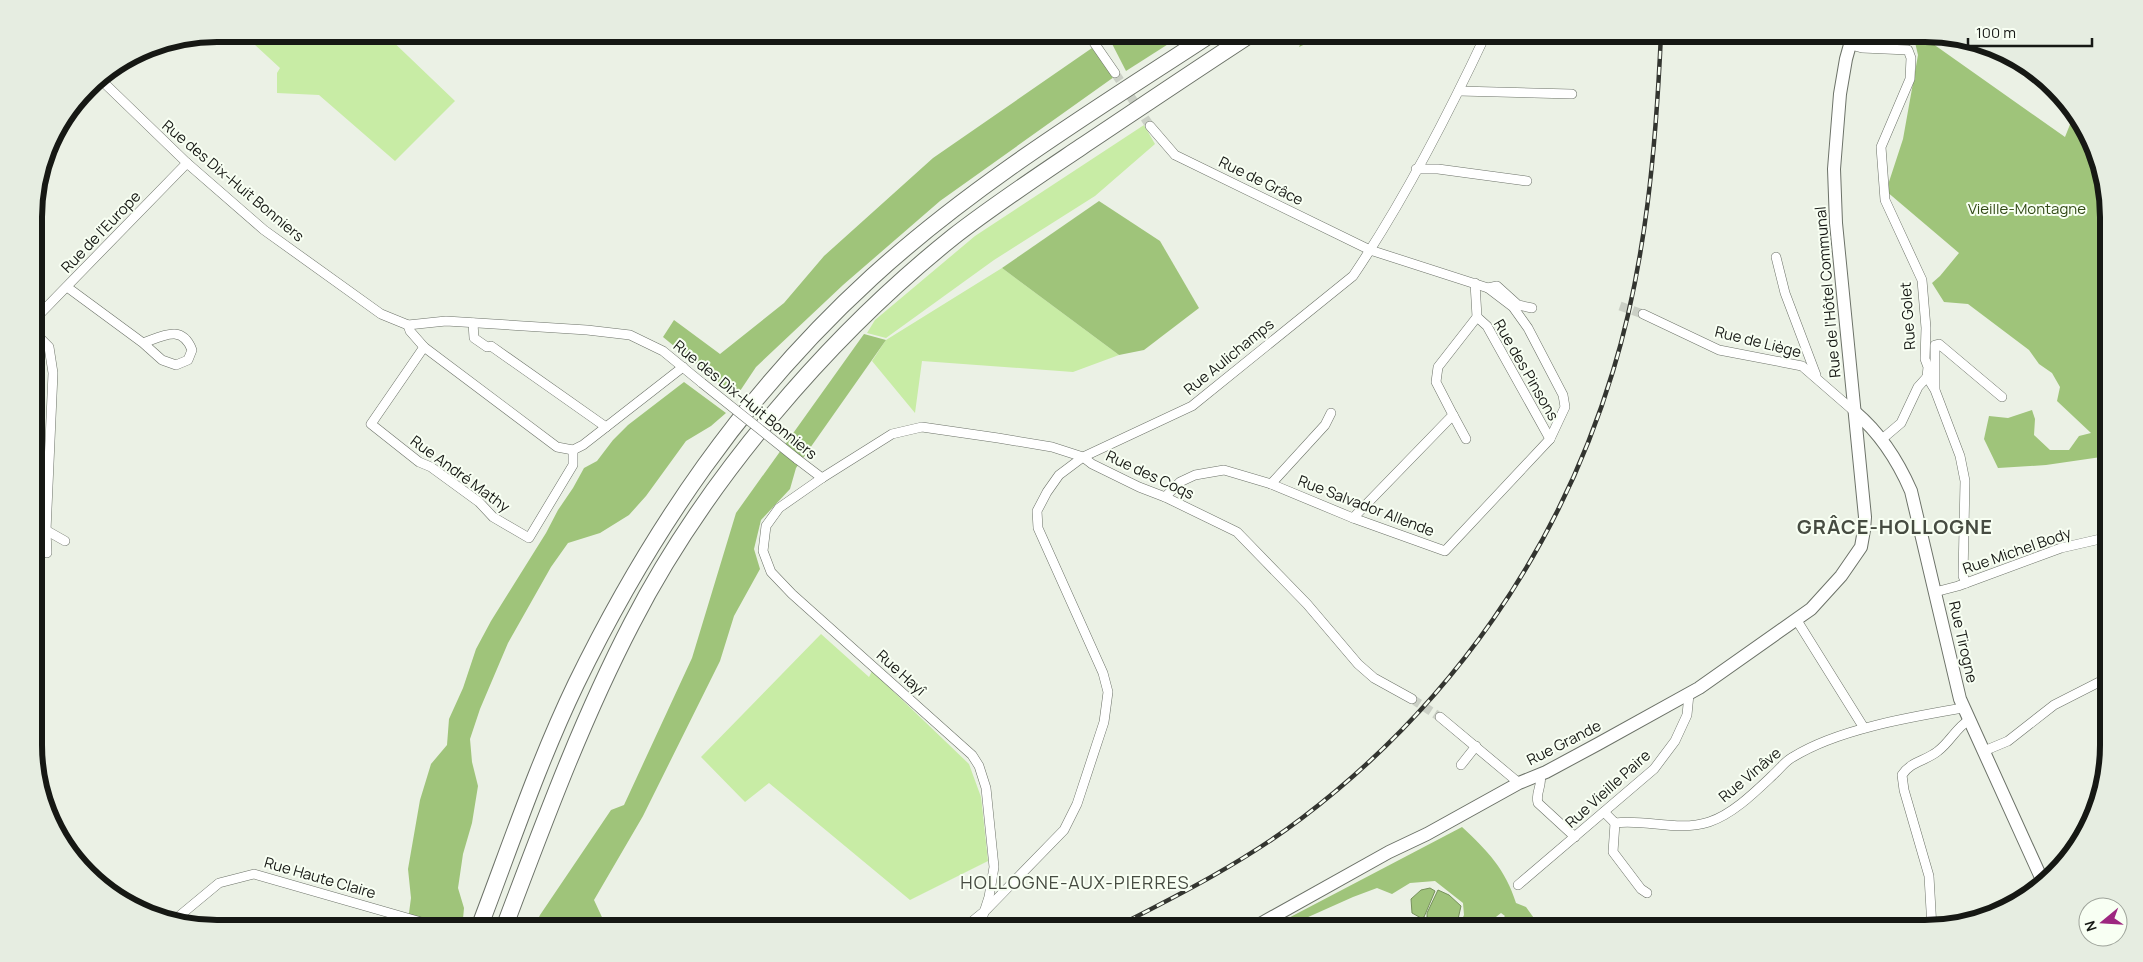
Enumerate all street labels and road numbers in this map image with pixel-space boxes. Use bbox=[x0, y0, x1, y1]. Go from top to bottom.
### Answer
street label: Rue des Dix-Huit Bonniers bbox=[158, 115, 309, 246]
street label: Rue de Grâce bbox=[1215, 151, 1307, 210]
street label: Rue de l'Europe bbox=[56, 186, 145, 277]
street label: Rue de l'Hôtel Communal bbox=[1810, 206, 1845, 379]
street label: Rue Golet bbox=[1895, 281, 1920, 351]
street label: Rue Aulichamps bbox=[1179, 314, 1278, 400]
street label: Rue des Pinsons bbox=[1489, 315, 1564, 424]
street label: Rue de Liège bbox=[1713, 321, 1804, 362]
street label: Rue des Dix-Huit Bonniers bbox=[669, 335, 822, 464]
street label: Rue André Mathy bbox=[406, 430, 514, 517]
street label: Rue des Coqs bbox=[1103, 445, 1198, 504]
street label: Rue Salvador Allende bbox=[1295, 470, 1438, 541]
street label: Rue Michel Body bbox=[1960, 522, 2074, 579]
street label: Rue Tirogne bbox=[1944, 599, 1983, 685]
street label: Rue Hayî bbox=[872, 645, 932, 701]
street label: Rue Grande bbox=[1523, 715, 1605, 770]
street label: Rue Vinâve bbox=[1714, 742, 1785, 807]
street label: Rue Vieille Paire bbox=[1561, 745, 1655, 833]
street label: Rue Haute Claire bbox=[262, 852, 379, 904]

